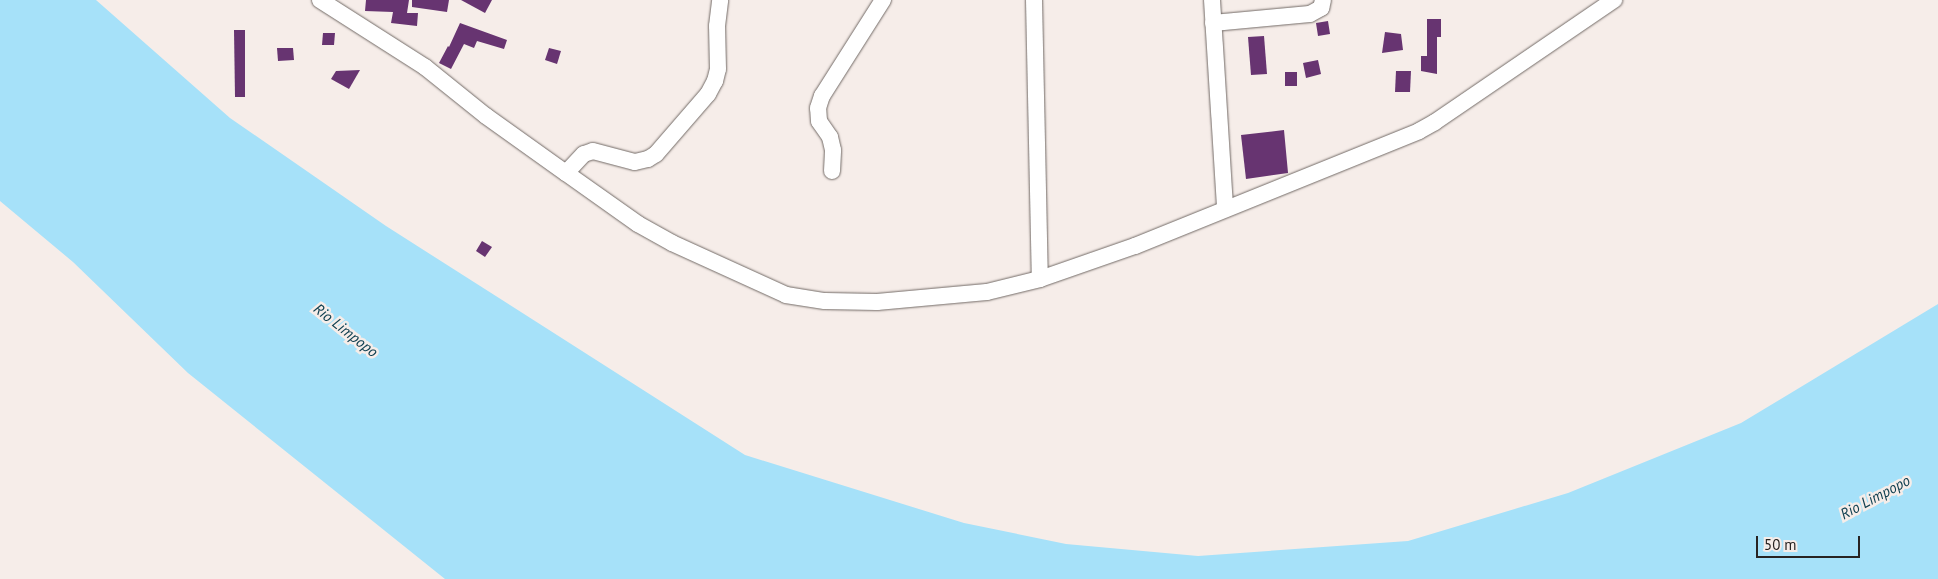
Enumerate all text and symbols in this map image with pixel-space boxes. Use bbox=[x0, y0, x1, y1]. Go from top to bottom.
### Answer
water label: Rio Limpopo bbox=[310, 299, 382, 361]
water label: Rio Limpopo bbox=[1837, 471, 1913, 523]
scale bar bbox=[1758, 526, 1862, 558]
text: 50 m bbox=[1764, 535, 1797, 554]

